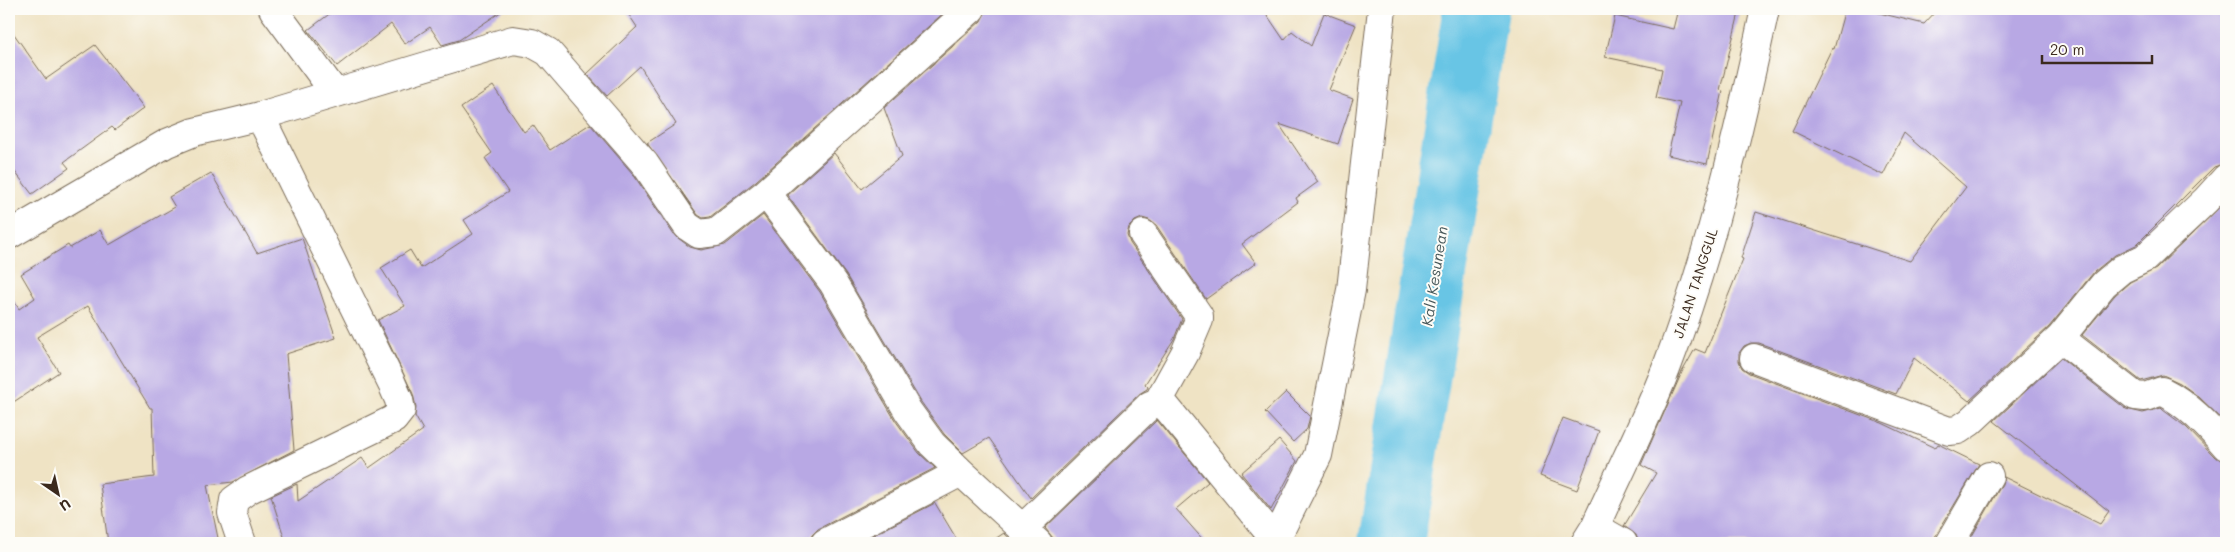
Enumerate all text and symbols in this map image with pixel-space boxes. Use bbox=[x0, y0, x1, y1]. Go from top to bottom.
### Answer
scale bar bbox=[2042, 32, 2152, 64]
text: 20 m bbox=[2050, 39, 2084, 59]
water label: Kali Kesunean bbox=[1416, 225, 1452, 327]
street label: JALAN TANGGUL bbox=[1668, 225, 1722, 340]
north arrow bbox=[32, 470, 82, 520]
text: U bbox=[56, 495, 75, 516]

